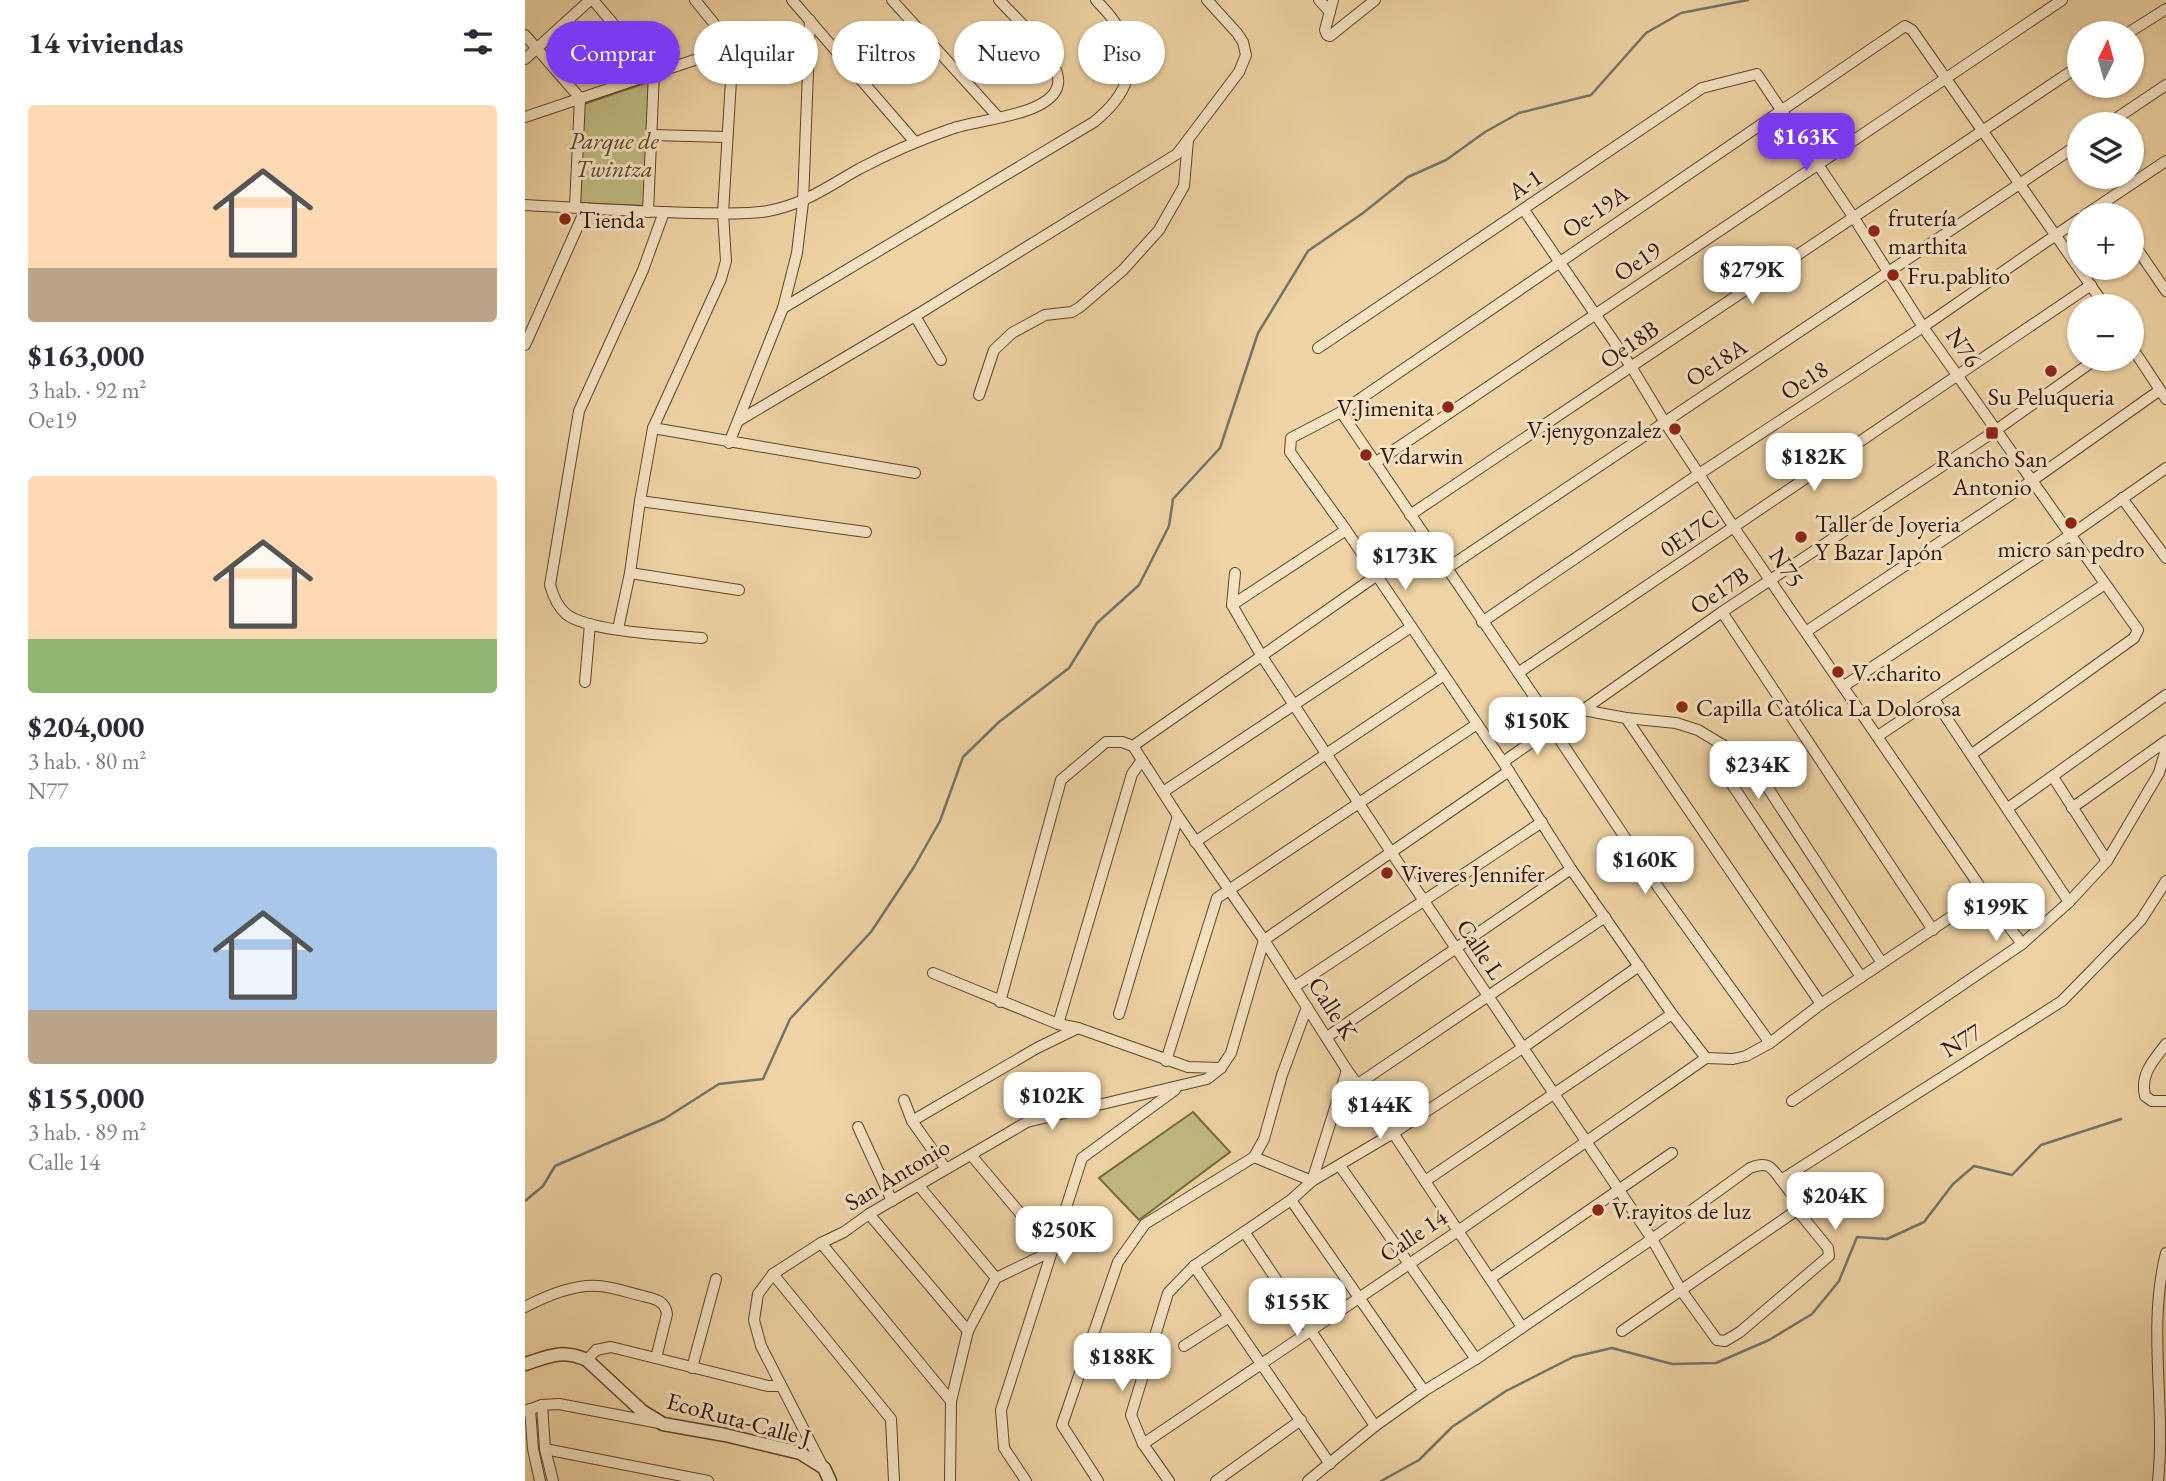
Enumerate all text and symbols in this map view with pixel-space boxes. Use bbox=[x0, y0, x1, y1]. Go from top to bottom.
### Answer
chip: Comprar bbox=[546, 21, 680, 84]
chip: Alquilar bbox=[694, 21, 818, 84]
chip: Filtros bbox=[832, 21, 940, 84]
chip: Nuevo bbox=[954, 21, 1064, 84]
chip: Piso bbox=[1078, 21, 1165, 84]
north arrow bbox=[2067, 21, 2144, 98]
map controls bbox=[2067, 21, 2144, 371]
text: 14 viviendas bbox=[28, 23, 184, 62]
icon: filters bbox=[459, 23, 497, 61]
button: layers bbox=[2067, 112, 2144, 189]
pin: $163K bbox=[1757, 114, 1855, 173]
text: $163K bbox=[1774, 121, 1838, 151]
park label: Parque de Twintza bbox=[569, 125, 660, 184]
icon: home bbox=[200, 150, 326, 276]
street label: A-1 bbox=[1501, 161, 1548, 207]
street label: Oe-19A bbox=[1556, 177, 1635, 245]
place label: frutería marthita bbox=[1888, 202, 1968, 261]
button: + bbox=[2067, 203, 2144, 280]
place label: Tienda bbox=[579, 204, 645, 235]
marker: Tienda bbox=[557, 211, 573, 227]
marker: frutería marthita bbox=[1866, 223, 1882, 239]
street label: Oe19 bbox=[1607, 234, 1667, 288]
pin: $279K bbox=[1703, 246, 1801, 306]
text: $279K bbox=[1720, 254, 1784, 284]
place label: Fru.pablito bbox=[1907, 260, 2010, 291]
marker: Fru.pablito bbox=[1885, 267, 1901, 283]
button: − bbox=[2067, 294, 2144, 371]
street label: Oe18B bbox=[1593, 313, 1665, 375]
street label: N76 bbox=[1939, 321, 1989, 373]
street label: Oe18A bbox=[1679, 330, 1753, 393]
text: $163,000 bbox=[28, 336, 144, 375]
street label: Oe18 bbox=[1774, 353, 1834, 407]
marker: Su Peluqueria bbox=[2043, 363, 2059, 379]
text: 3 hab. · 92 m² bbox=[28, 375, 147, 405]
place label: Su Peluqueria bbox=[1988, 381, 2115, 412]
place label: V.Jimenita bbox=[1337, 392, 1434, 423]
marker: V.Jimenita bbox=[1440, 399, 1456, 415]
text: Oe19 bbox=[28, 405, 77, 435]
place label: V.jenygonzalez bbox=[1527, 414, 1661, 445]
marker: V.jenygonzalez bbox=[1667, 421, 1683, 437]
marker: Rancho San Antonio bbox=[1984, 425, 2000, 441]
pin: $182K bbox=[1765, 434, 1863, 493]
place label: V.darwin bbox=[1380, 440, 1464, 471]
text: $182K bbox=[1782, 441, 1846, 471]
place label: Rancho San Antonio bbox=[1936, 443, 2048, 502]
marker: V.darwin bbox=[1358, 447, 1374, 463]
street label: 0E17C bbox=[1653, 502, 1725, 564]
place label: Taller de Joyeria Y Bazar Japón bbox=[1815, 508, 1961, 567]
marker: micro san pedro bbox=[2063, 515, 2079, 531]
icon: home bbox=[200, 521, 326, 647]
marker: Taller de Joyeria Y Bazar Japón bbox=[1793, 529, 1809, 545]
pin: $173K bbox=[1356, 532, 1454, 592]
place label: micro san pedro bbox=[1997, 533, 2145, 564]
text: $173K bbox=[1373, 540, 1437, 570]
street label: N75 bbox=[1762, 541, 1812, 593]
street label: Oe17B bbox=[1683, 559, 1755, 621]
place label: V..charito bbox=[1852, 657, 1941, 688]
marker: V..charito bbox=[1830, 664, 1846, 680]
place label: Capilla Católica La Dolorosa bbox=[1696, 692, 1961, 723]
pin: $150K bbox=[1488, 698, 1586, 757]
marker: Capilla Católica La Dolorosa bbox=[1674, 699, 1690, 715]
text: $150K bbox=[1505, 705, 1569, 735]
text: $204,000 bbox=[28, 707, 144, 746]
pin: $234K bbox=[1709, 742, 1807, 801]
text: 3 hab. · 80 m² bbox=[28, 746, 147, 776]
text: $234K bbox=[1726, 749, 1790, 779]
text: N77 bbox=[28, 776, 68, 806]
pin: $160K bbox=[1596, 836, 1694, 896]
text: $160K bbox=[1613, 844, 1677, 874]
place label: Viveres Jennifer bbox=[1401, 858, 1545, 889]
marker: Viveres Jennifer bbox=[1379, 865, 1395, 881]
pin: $199K bbox=[1947, 884, 2045, 943]
text: $199K bbox=[1964, 891, 2028, 921]
icon: home bbox=[200, 892, 326, 1018]
street label: Calle L bbox=[1450, 913, 1512, 985]
street label: Calle K bbox=[1301, 971, 1365, 1046]
street label: N77 bbox=[1935, 1015, 1987, 1064]
pin: $102K bbox=[1003, 1072, 1101, 1132]
text: $155,000 bbox=[28, 1078, 144, 1117]
text: $102K bbox=[1020, 1080, 1084, 1110]
pin: $144K bbox=[1331, 1082, 1429, 1141]
text: $144K bbox=[1348, 1089, 1412, 1119]
text: 3 hab. · 89 m² bbox=[28, 1117, 147, 1147]
street label: San Antonio bbox=[839, 1130, 955, 1218]
text: Calle 14 bbox=[28, 1147, 100, 1177]
pin: $204K bbox=[1786, 1172, 1884, 1232]
text: $204K bbox=[1803, 1180, 1867, 1210]
place label: V.rayitos de luz bbox=[1612, 1195, 1751, 1226]
street label: Calle 14 bbox=[1373, 1201, 1453, 1269]
marker: V.rayitos de luz bbox=[1590, 1202, 1606, 1218]
pin: $250K bbox=[1015, 1206, 1113, 1266]
text: $250K bbox=[1032, 1214, 1096, 1244]
pin: $155K bbox=[1248, 1278, 1346, 1338]
text: $155K bbox=[1265, 1286, 1329, 1316]
pin: $188K bbox=[1073, 1334, 1171, 1393]
text: $188K bbox=[1090, 1341, 1154, 1371]
street label: EcoRuta-Calle J bbox=[664, 1385, 814, 1453]

